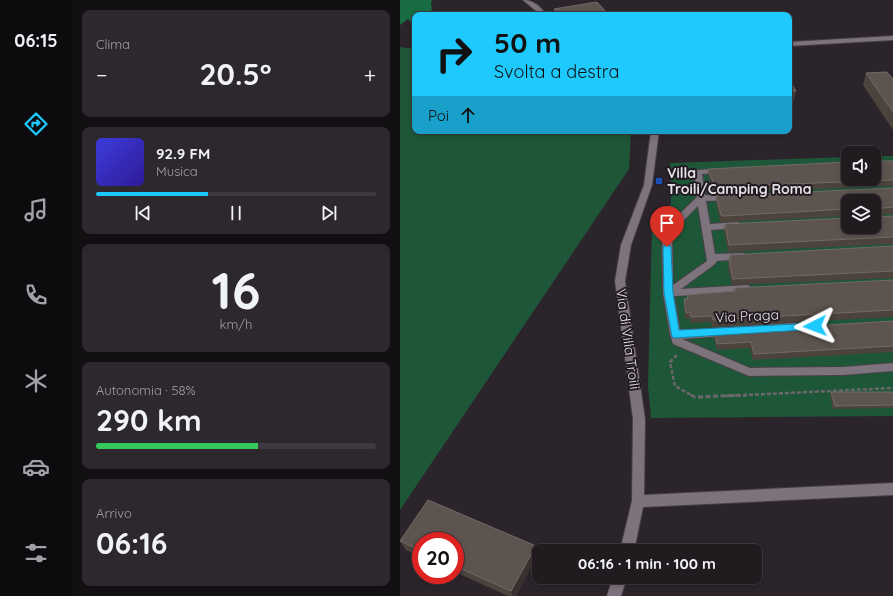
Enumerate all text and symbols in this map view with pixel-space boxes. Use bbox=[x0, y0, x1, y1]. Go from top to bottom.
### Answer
text: 50 m bbox=[494, 25, 561, 60]
icon: right bbox=[428, 28, 480, 80]
text: 06:15 bbox=[14, 29, 58, 52]
text: Clima bbox=[96, 36, 130, 52]
text: 20.5° bbox=[200, 55, 272, 93]
text: Svolta a destra bbox=[494, 60, 620, 83]
text: − bbox=[96, 61, 107, 89]
text: + bbox=[364, 61, 376, 89]
icon: ahead bbox=[457, 104, 479, 126]
text: Poi bbox=[428, 106, 449, 125]
icon: directions bbox=[22, 110, 50, 138]
text: 92.9 FM bbox=[156, 144, 210, 163]
map controls bbox=[841, 146, 881, 234]
button: sound bbox=[841, 146, 881, 186]
text: Musica bbox=[156, 163, 198, 179]
place label: Villa Troili/Camping Roma bbox=[667, 164, 812, 198]
marker: Villa Troili/Camping Roma bbox=[654, 176, 664, 186]
button: layers bbox=[841, 194, 881, 234]
icon: music bbox=[22, 196, 50, 224]
icon: previous bbox=[132, 202, 154, 224]
icon: pause bbox=[225, 202, 247, 224]
icon: next bbox=[318, 202, 340, 224]
pin bbox=[650, 206, 684, 247]
icon: arrive bbox=[656, 212, 678, 234]
text: 16 bbox=[212, 257, 260, 322]
icon: phone bbox=[22, 281, 50, 309]
street label: Via di Villa Troili bbox=[612, 288, 644, 390]
street label: Via Praga bbox=[715, 305, 779, 327]
position arrow bbox=[794, 305, 836, 347]
text: km/h bbox=[220, 316, 252, 332]
icon: climate bbox=[22, 367, 50, 395]
text: Autonomia · 58% bbox=[96, 382, 196, 398]
text: 290 km bbox=[96, 401, 202, 439]
icon: car bbox=[22, 453, 50, 481]
text: Arrivo bbox=[96, 505, 132, 521]
text: 06:16 bbox=[96, 524, 167, 562]
speed limit sign: 20 bbox=[412, 532, 464, 584]
icon: filters bbox=[22, 539, 50, 567]
text: 06:16 · 1 min · 100 m bbox=[578, 554, 716, 573]

